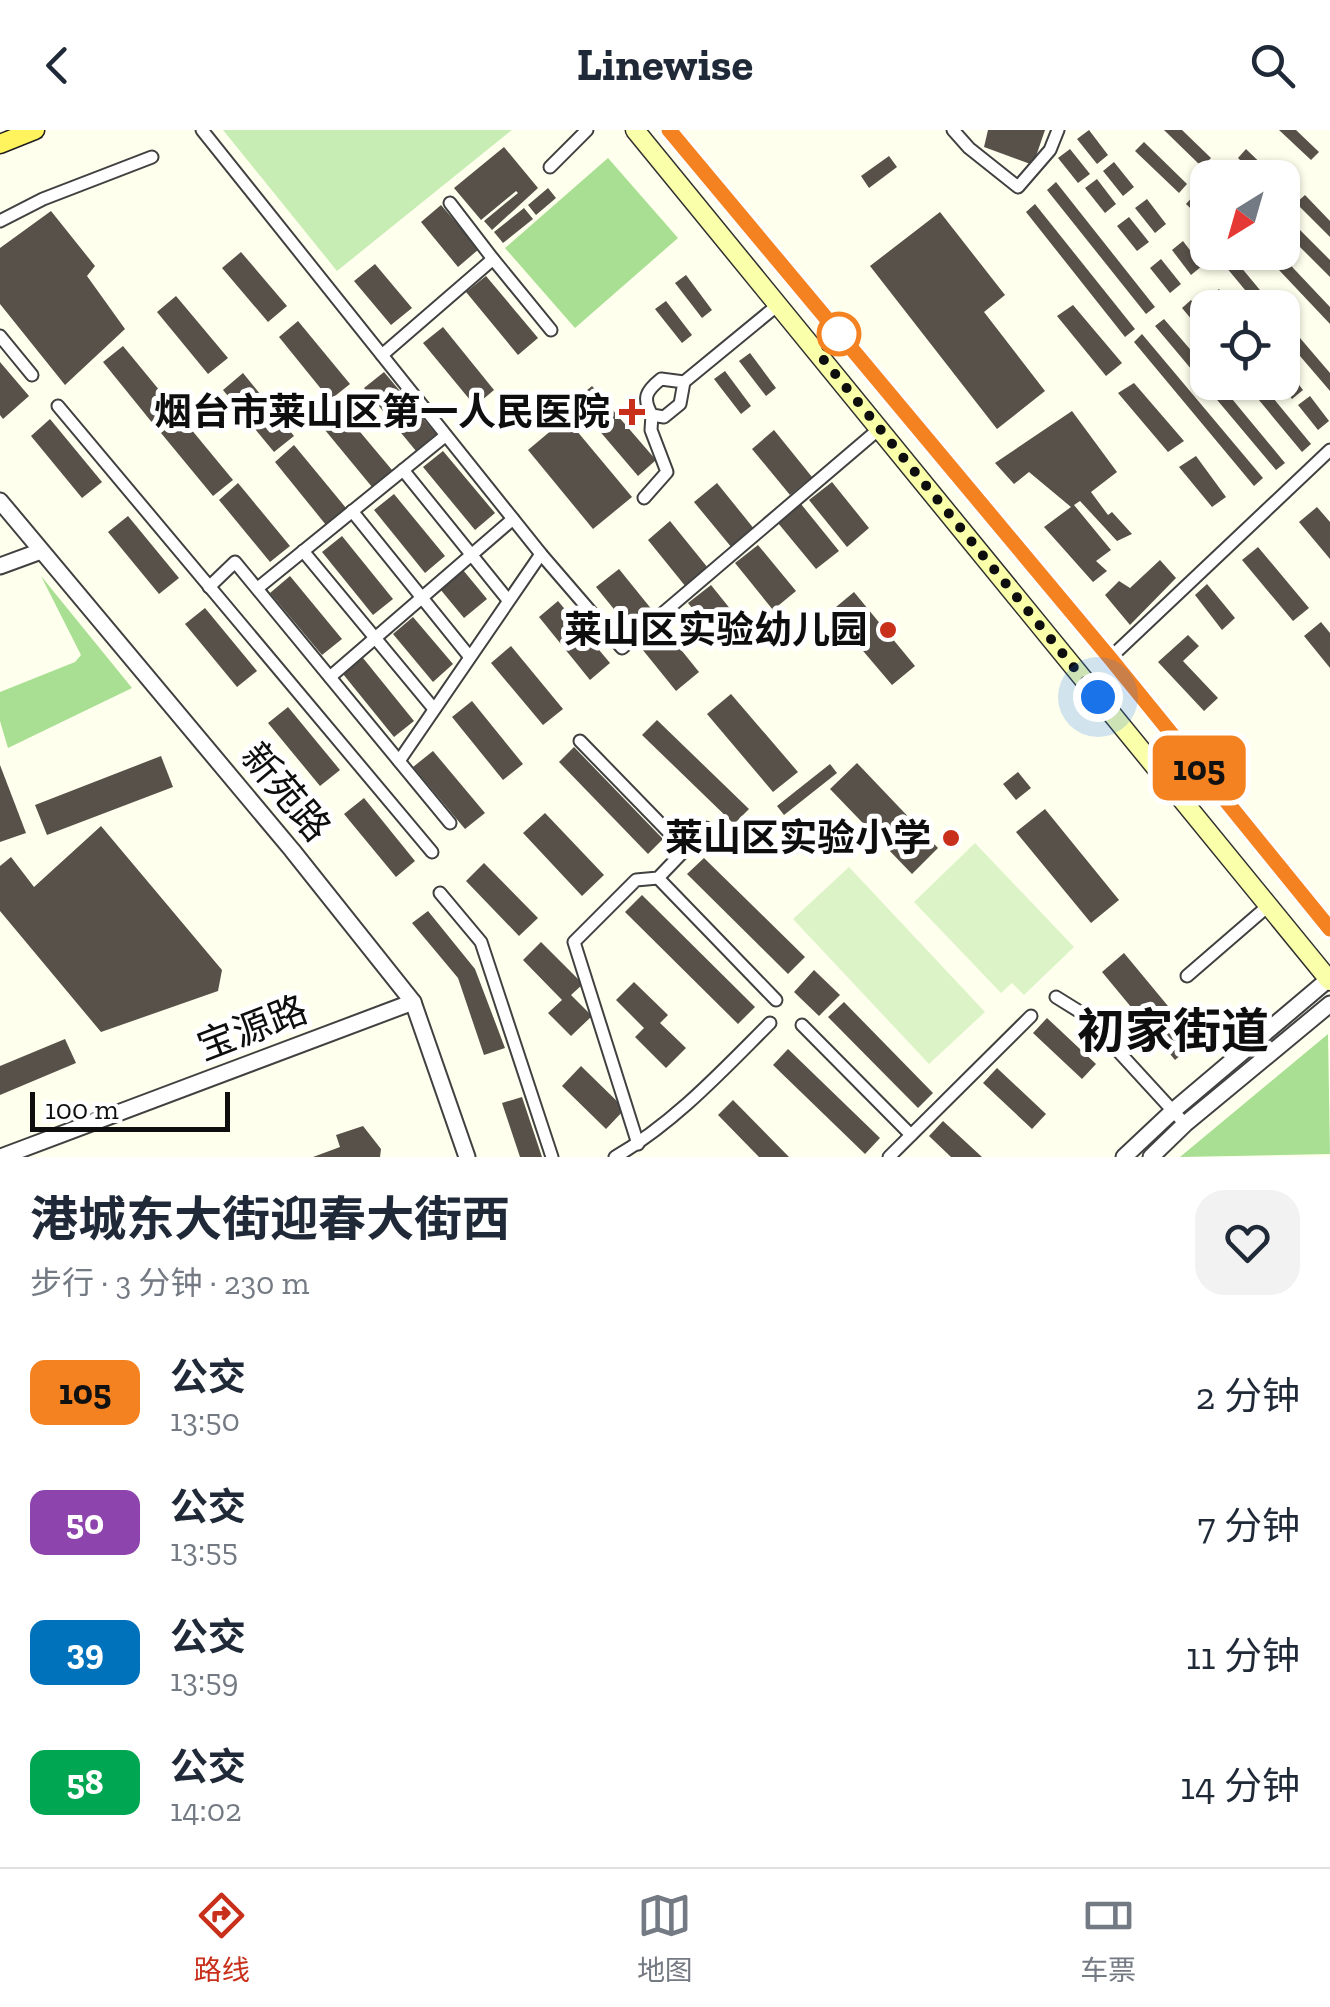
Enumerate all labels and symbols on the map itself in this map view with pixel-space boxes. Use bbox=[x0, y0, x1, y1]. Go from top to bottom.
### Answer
north arrow bbox=[1190, 160, 1300, 270]
unlabelled marker bbox=[818, 313, 860, 355]
place label: 烟台市莱山区第一人民医院 bbox=[154, 389, 610, 435]
marker: 烟台市莱山区第一人民医院 bbox=[619, 399, 645, 425]
place label: 莱山区实验幼儿园 bbox=[564, 607, 868, 653]
marker: 莱山区实验幼儿园 bbox=[877, 619, 899, 641]
your location bbox=[1073, 672, 1123, 722]
street label: 新苑路 bbox=[232, 734, 340, 850]
line badge: 105 bbox=[1142, 736, 1256, 800]
place label: 莱山区实验小学 bbox=[665, 815, 931, 861]
marker: 莱山区实验小学 bbox=[940, 827, 962, 849]
street label: 宝源路 bbox=[191, 986, 313, 1070]
district label: 初家街道 bbox=[1077, 1003, 1269, 1060]
scale bar bbox=[30, 1087, 230, 1131]

